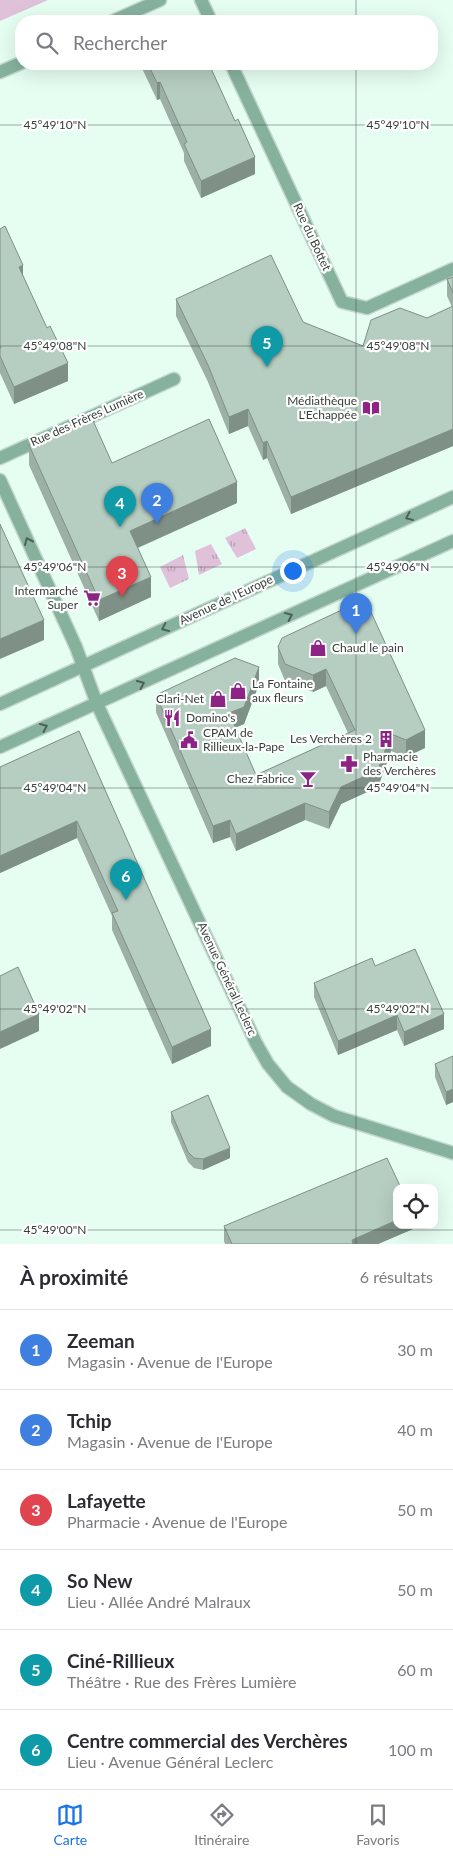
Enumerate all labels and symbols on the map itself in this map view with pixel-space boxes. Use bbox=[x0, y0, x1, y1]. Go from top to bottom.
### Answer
text: 45°49'10"N bbox=[24, 117, 86, 132]
text: 45°49'10"N bbox=[367, 117, 429, 132]
street label: Rue du Bottet bbox=[290, 201, 335, 274]
pin: 5 bbox=[251, 326, 283, 367]
text: 45°49'08"N bbox=[24, 338, 86, 353]
text: 45°49'08"N bbox=[367, 338, 429, 353]
street label: Rue des Frères Lumière bbox=[28, 386, 146, 449]
place label: Médiathèque L'Echappée bbox=[287, 393, 357, 422]
library icon: Médiathèque L'Echappée bbox=[361, 398, 381, 418]
pin: 2 bbox=[141, 483, 173, 524]
pin: 4 bbox=[104, 486, 136, 527]
one-way arrow bbox=[405, 511, 414, 522]
one-way arrow bbox=[23, 537, 34, 546]
pin: 3 bbox=[106, 556, 138, 597]
your location bbox=[280, 558, 306, 584]
text: 45°49'06"N bbox=[24, 559, 86, 574]
text: 45°49'06"N bbox=[367, 559, 429, 574]
street label: Avenue de l'Europe bbox=[177, 571, 275, 628]
place label: Intermarché Super bbox=[14, 583, 79, 612]
supermarket icon: Intermarché Super bbox=[82, 588, 102, 608]
pin: 1 bbox=[340, 593, 372, 634]
one-way arrow bbox=[284, 612, 293, 622]
one-way arrow bbox=[161, 622, 170, 632]
shop icon: Chaud le pain bbox=[308, 638, 328, 658]
place label: Chaud le pain bbox=[332, 640, 404, 655]
place label: La Fontaine aux fleurs bbox=[252, 676, 313, 705]
one-way arrow bbox=[136, 679, 145, 690]
shop icon: La Fontaine aux fleurs bbox=[228, 681, 248, 701]
shop icon: Clari-Net bbox=[208, 689, 228, 709]
place label: Clari-Net bbox=[156, 691, 205, 706]
restaurant icon: Domino's bbox=[162, 708, 182, 728]
place label: Domino's bbox=[186, 710, 235, 725]
one-way arrow bbox=[39, 723, 48, 734]
place label: CPAM de Rillieux-la-Pape bbox=[203, 725, 284, 754]
building icon: Les Verchères 2 bbox=[376, 729, 396, 749]
public building icon: CPAM de Rillieux-la-Pape bbox=[179, 730, 199, 750]
place label: Les Verchères 2 bbox=[290, 731, 372, 746]
place label: Pharmacie des Verchères bbox=[363, 749, 436, 778]
pharmacy icon: Pharmacie des Verchères bbox=[339, 754, 359, 774]
bar icon: Chez Fabrice bbox=[298, 769, 318, 789]
place label: Chez Fabrice bbox=[227, 771, 294, 786]
text: 45°49'04"N bbox=[24, 780, 86, 795]
text: 45°49'04"N bbox=[367, 780, 429, 795]
pin: 6 bbox=[110, 859, 142, 900]
street label: Avenue Général Leclerc bbox=[194, 920, 261, 1038]
text: 45°49'02"N bbox=[24, 1001, 86, 1016]
text: 45°49'02"N bbox=[367, 1001, 429, 1016]
text: 45°49'00"N bbox=[24, 1222, 86, 1237]

